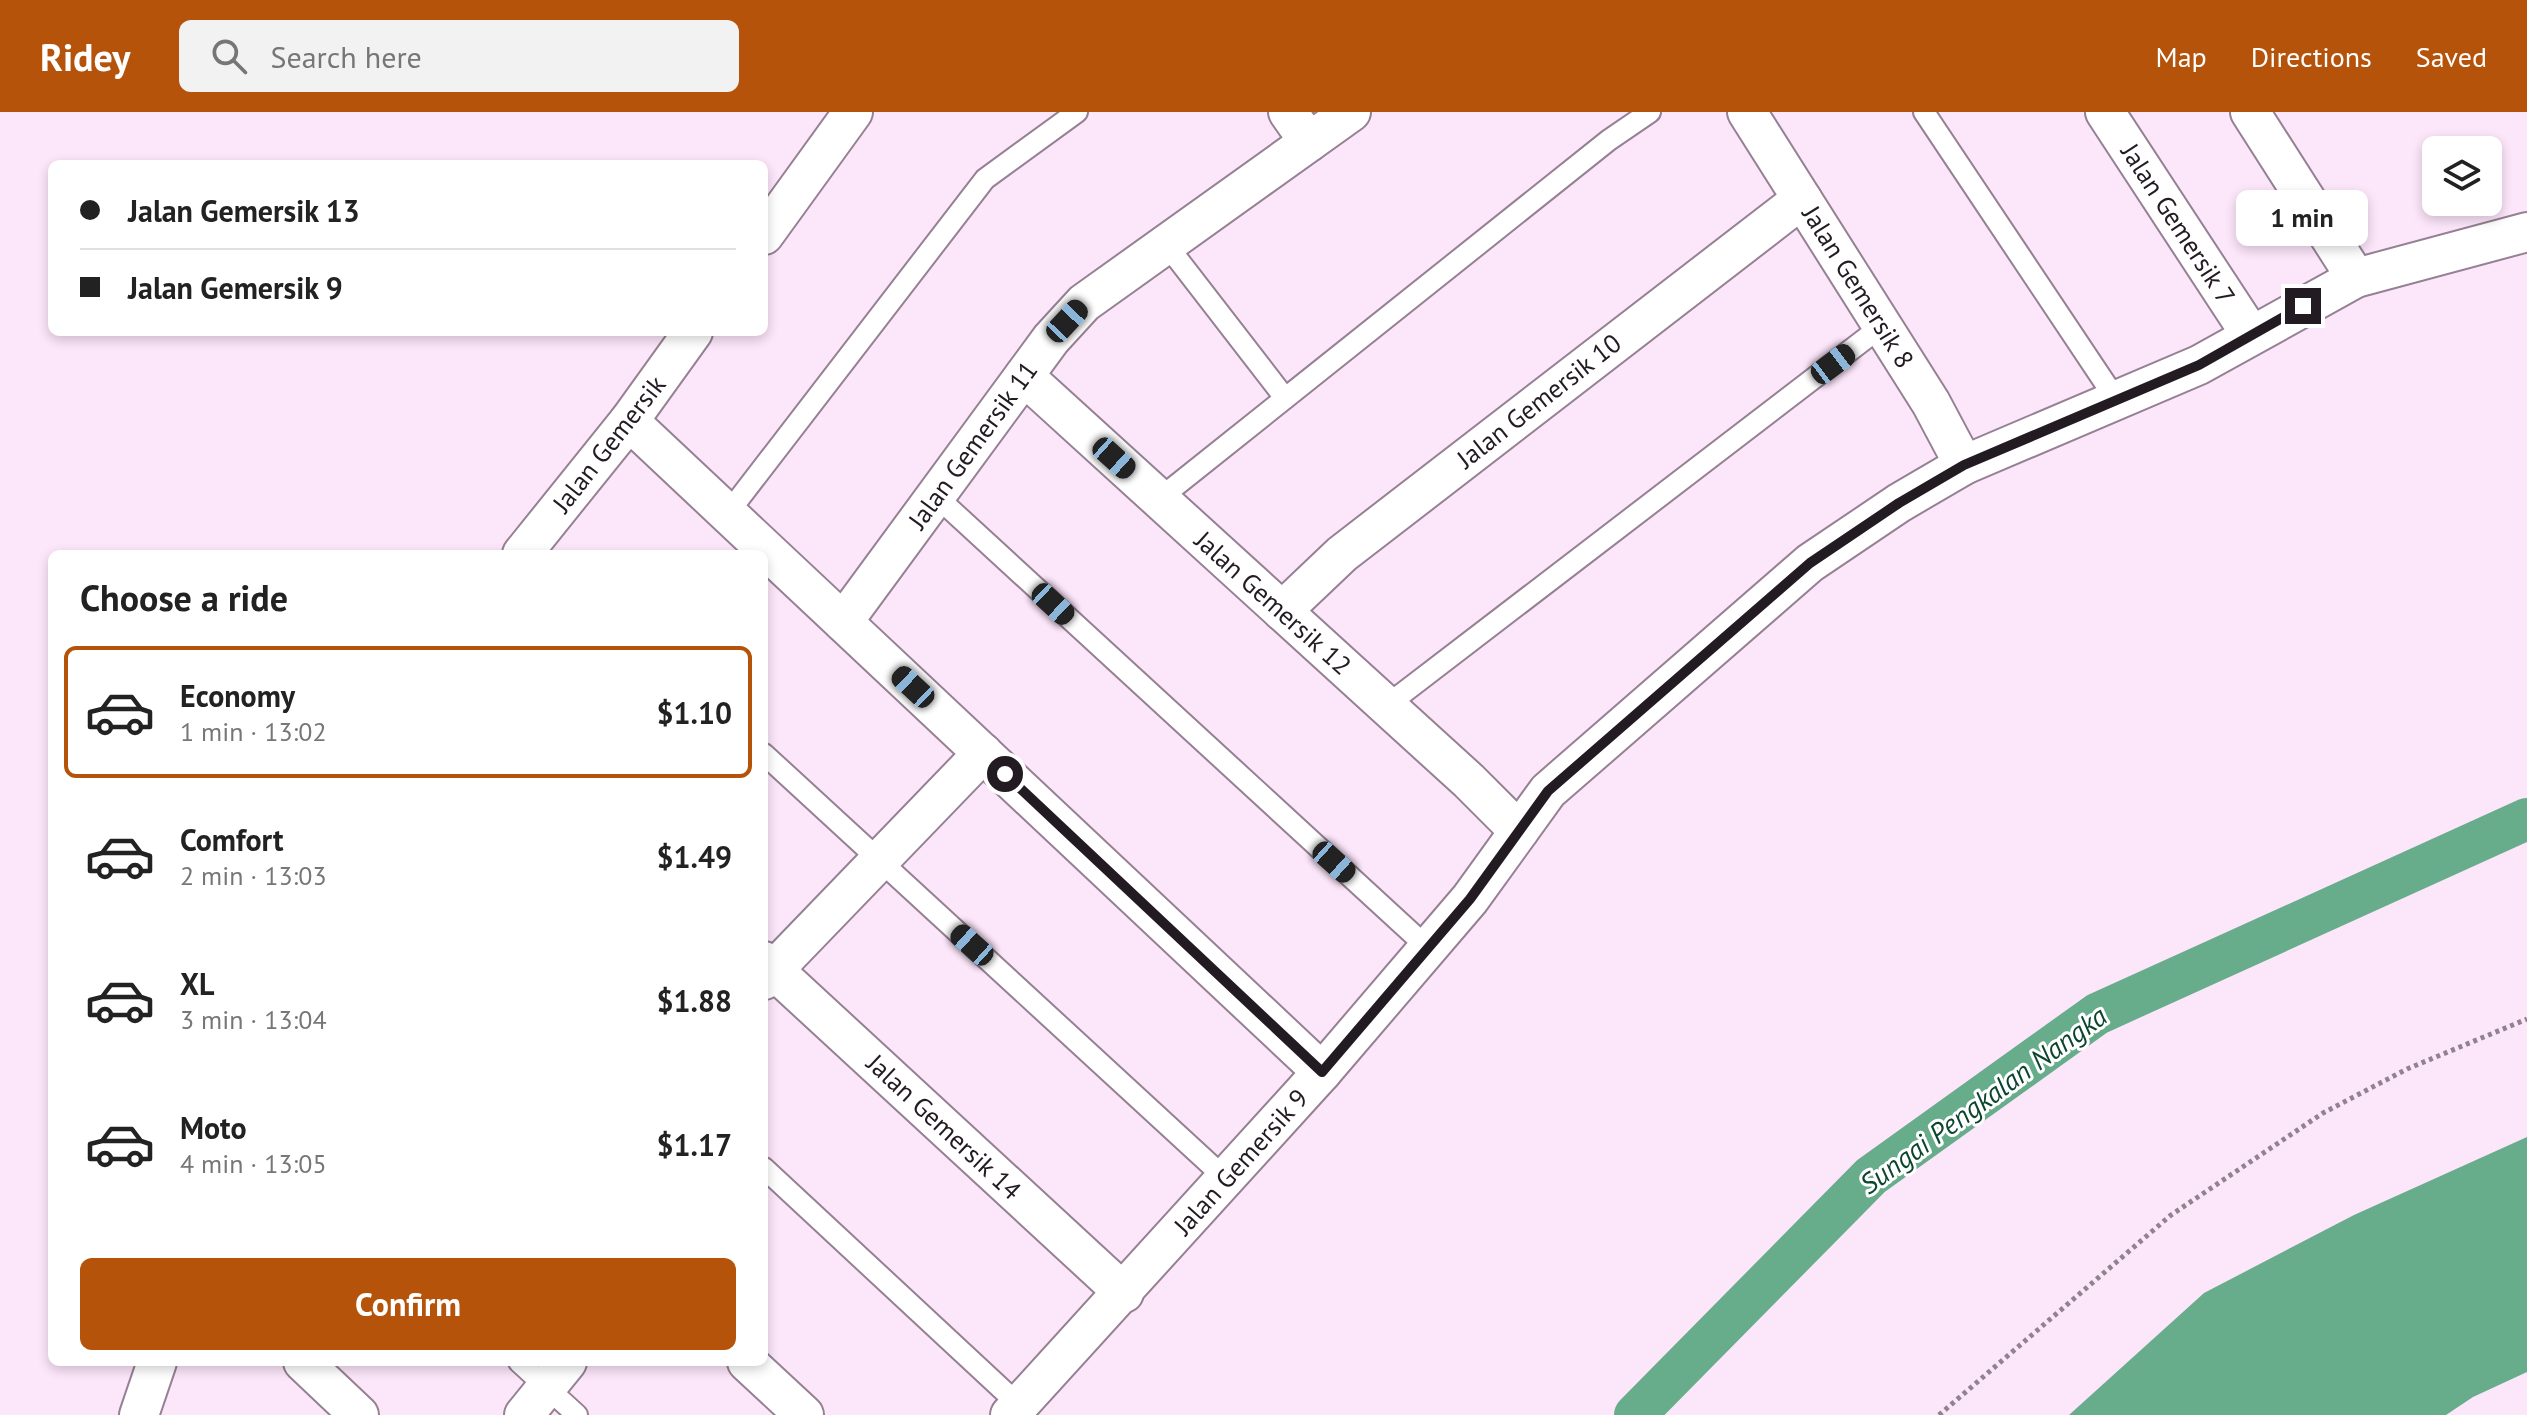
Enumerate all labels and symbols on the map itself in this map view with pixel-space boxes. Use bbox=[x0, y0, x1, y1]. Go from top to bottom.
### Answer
street label: Jalan Gemersik 7 bbox=[2114, 136, 2243, 310]
callout: 1 min bbox=[2237, 190, 2369, 246]
street label: Jalan Gemersik 8 bbox=[1795, 199, 1921, 374]
route end bbox=[2285, 288, 2321, 324]
car bbox=[1042, 295, 1092, 347]
street label: Jalan Gemersik 10 bbox=[1449, 326, 1627, 476]
car bbox=[1807, 340, 1859, 388]
street label: Jalan Gemersik 11 bbox=[900, 354, 1045, 536]
street label: Jalan Gemersik bbox=[544, 368, 673, 520]
car bbox=[1088, 433, 1140, 483]
street label: Jalan Gemersik 12 bbox=[1188, 523, 1358, 682]
car bbox=[1027, 579, 1079, 629]
car bbox=[887, 662, 939, 712]
route start bbox=[987, 756, 1023, 792]
car bbox=[1308, 837, 1360, 887]
car bbox=[946, 920, 998, 970]
water label: Sungai Pengkalan Nangka bbox=[1852, 997, 2114, 1202]
street label: Jalan Gemersik 14 bbox=[859, 1046, 1028, 1207]
street label: Jalan Gemersik 9 bbox=[1166, 1082, 1315, 1242]

